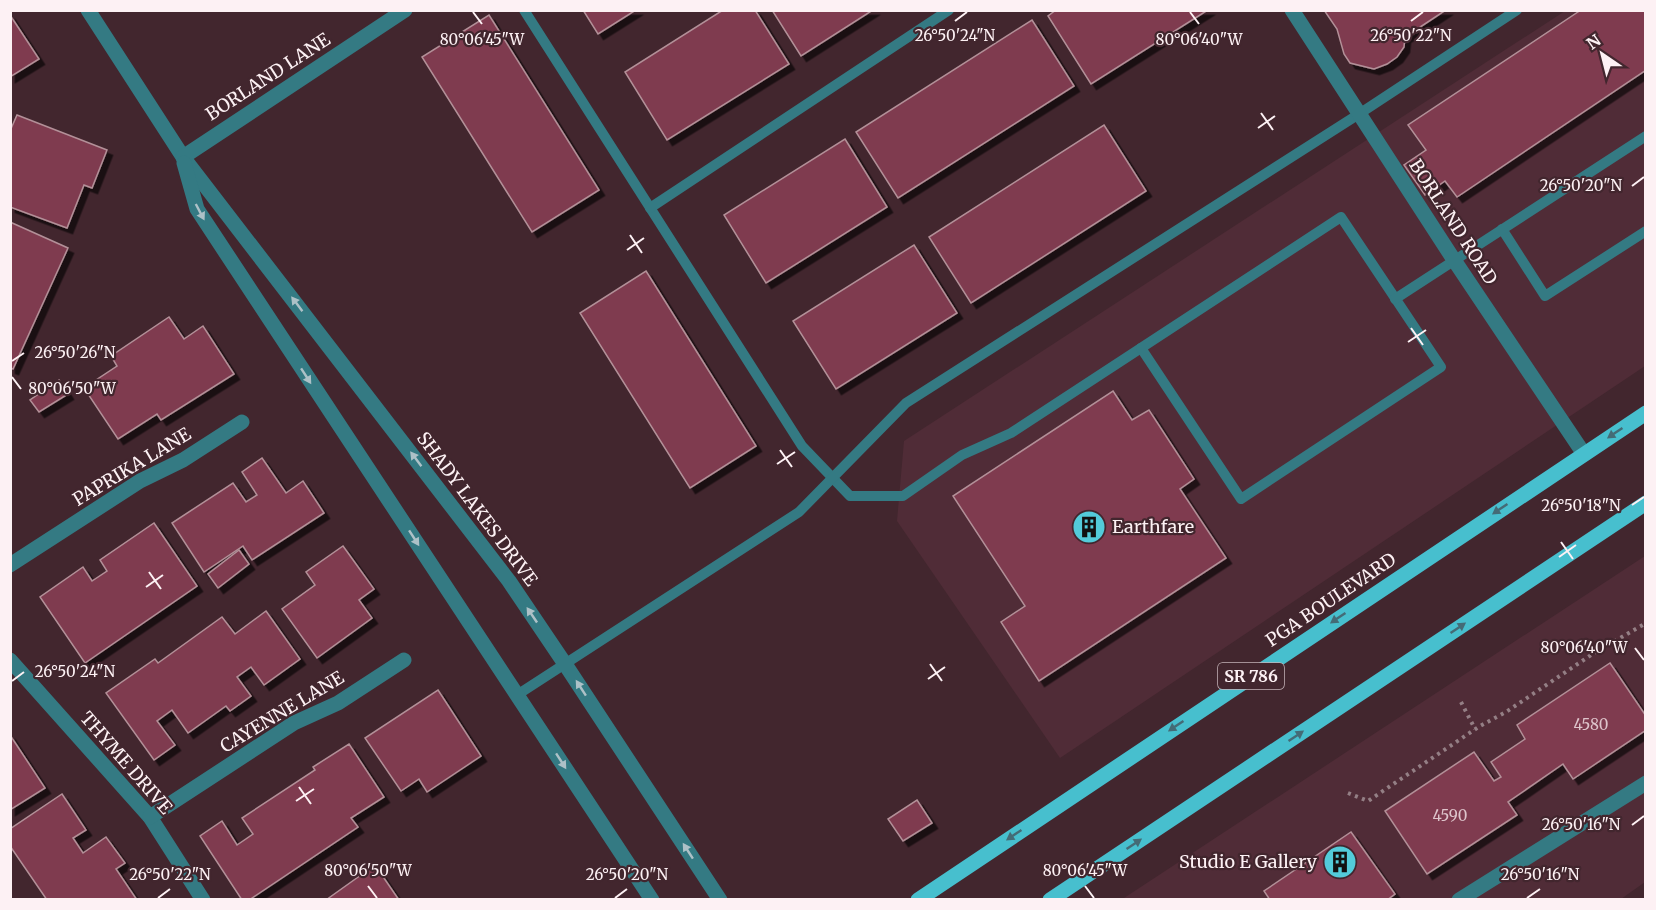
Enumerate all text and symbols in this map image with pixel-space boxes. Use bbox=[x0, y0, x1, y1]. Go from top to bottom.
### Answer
north arrow bbox=[1572, 24, 1632, 84]
text: 26°50'24"N bbox=[915, 26, 996, 45]
text: 26°50'22"N bbox=[1370, 26, 1452, 45]
street label: BORLAND LANE bbox=[201, 27, 335, 125]
text: 80°06'45"W bbox=[440, 30, 525, 49]
text: 80°06'40"W bbox=[1156, 30, 1244, 49]
text: N bbox=[1582, 30, 1605, 54]
street label: BORLAND ROAD bbox=[1404, 155, 1503, 289]
text: 26°50'20"N bbox=[1540, 176, 1623, 195]
one-way arrow bbox=[195, 204, 205, 221]
one-way arrow bbox=[292, 297, 304, 312]
text: 26°50'26"N bbox=[35, 343, 116, 362]
one-way arrow bbox=[301, 367, 312, 384]
text: 80°06'50"W bbox=[28, 379, 117, 398]
street label: PAPRIKA LANE bbox=[69, 422, 195, 511]
street label: SHADY LAKES DRIVE bbox=[412, 427, 543, 591]
one-way arrow bbox=[1607, 427, 1623, 438]
one-way arrow bbox=[410, 452, 422, 467]
text: 26°50'18"N bbox=[1541, 496, 1621, 515]
one-way arrow bbox=[1492, 504, 1509, 515]
building icon: Earthfare bbox=[1071, 509, 1107, 545]
place label: Earthfare bbox=[1112, 515, 1194, 538]
one-way arrow bbox=[408, 530, 420, 546]
street label: PGA BOULEVARD bbox=[1261, 548, 1400, 652]
one-way arrow bbox=[527, 607, 538, 624]
one-way arrow bbox=[1331, 612, 1347, 624]
one-way arrow bbox=[1450, 622, 1466, 633]
text: 80°06'40"W bbox=[1541, 638, 1629, 657]
text: 26°50'24"N bbox=[35, 662, 116, 681]
road number: SR 786 bbox=[1218, 663, 1284, 689]
street label: CAYENNE LANE bbox=[216, 665, 348, 758]
one-way arrow bbox=[575, 680, 587, 696]
street label: THYME DRIVE bbox=[75, 707, 178, 819]
house number: 4580 bbox=[1574, 715, 1608, 734]
one-way arrow bbox=[1168, 721, 1185, 732]
one-way arrow bbox=[1288, 731, 1304, 742]
one-way arrow bbox=[555, 753, 566, 769]
house number: 4590 bbox=[1433, 806, 1467, 825]
text: 26°50'16"N bbox=[1542, 815, 1621, 834]
one-way arrow bbox=[1007, 829, 1023, 841]
one-way arrow bbox=[1125, 838, 1141, 850]
one-way arrow bbox=[682, 843, 694, 859]
building icon: Studio E Gallery bbox=[1322, 844, 1358, 880]
place label: Studio E Gallery bbox=[1179, 850, 1318, 873]
text: 80°06'50"W bbox=[324, 861, 413, 880]
text: 80°06'45"W bbox=[1043, 861, 1128, 880]
text: 26°50'22"N bbox=[129, 865, 211, 884]
text: 26°50'20"N bbox=[586, 865, 669, 884]
text: 26°50'16"N bbox=[1501, 865, 1580, 884]

